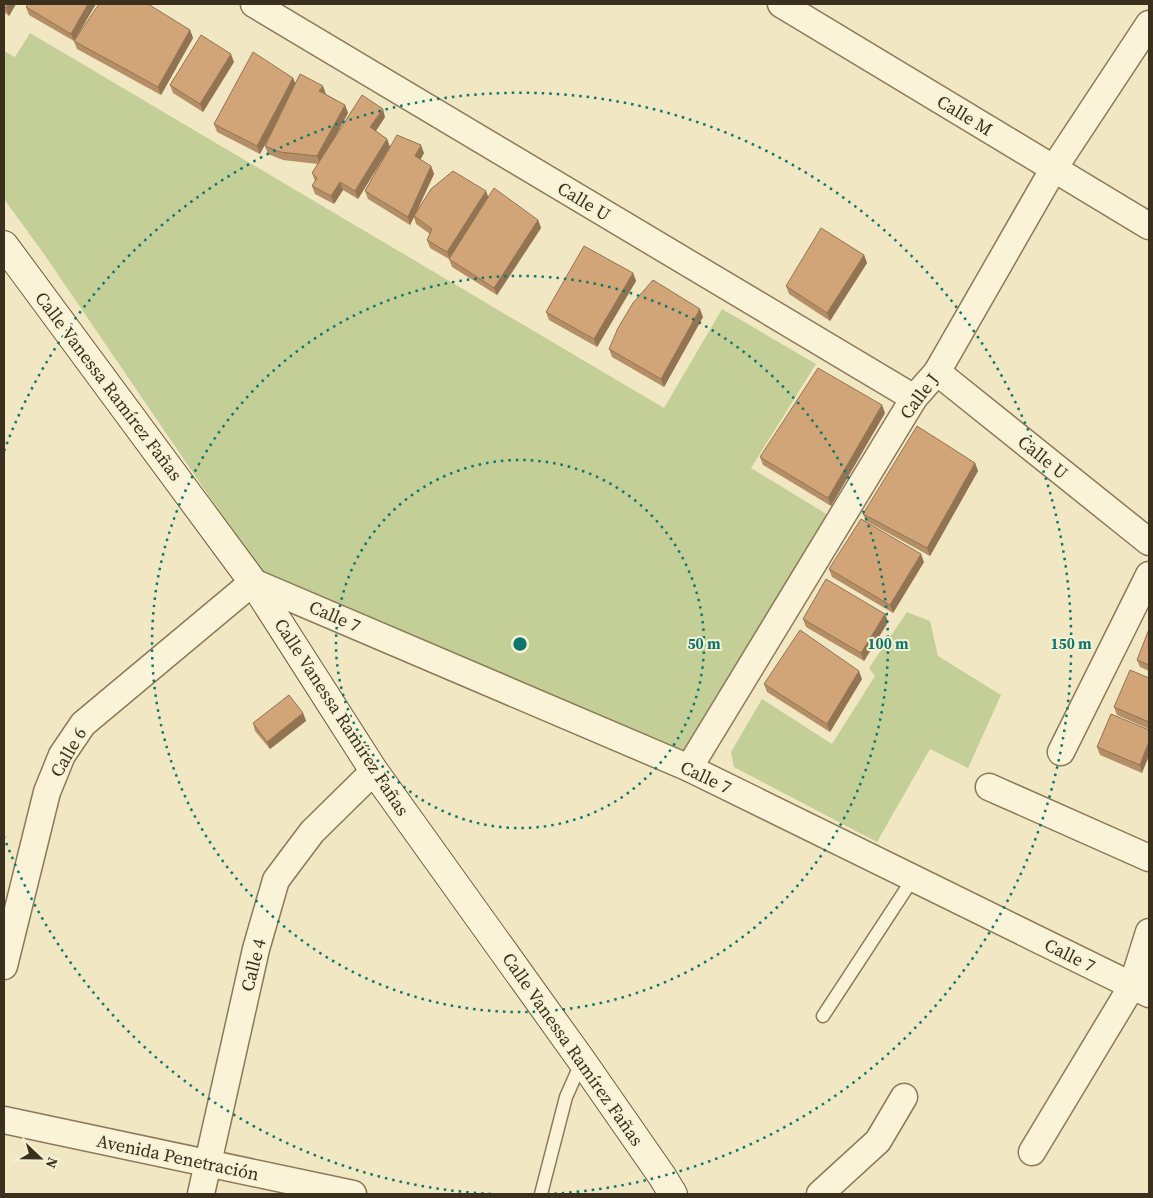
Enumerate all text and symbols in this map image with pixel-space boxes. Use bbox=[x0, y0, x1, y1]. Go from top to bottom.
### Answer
street label: Calle M bbox=[932, 89, 998, 141]
street label: Calle U bbox=[553, 175, 615, 227]
street label: Calle Vanessa Ramírez Fañas bbox=[30, 286, 189, 486]
street label: Calle J bbox=[894, 368, 945, 424]
street label: Calle U bbox=[1013, 429, 1073, 485]
street label: Calle 7 bbox=[305, 594, 365, 638]
street label: Calle Vanessa Ramírez Fañas bbox=[269, 613, 415, 821]
text: 50 m bbox=[687, 633, 721, 654]
text: 100 m bbox=[867, 633, 909, 654]
text: 150 m bbox=[1050, 633, 1092, 654]
centre of rings bbox=[511, 635, 529, 653]
street label: Calle 6 bbox=[44, 723, 92, 781]
street label: Calle 7 bbox=[676, 754, 736, 800]
street label: Calle 7 bbox=[1040, 932, 1100, 978]
street label: Calle 4 bbox=[234, 936, 272, 994]
street label: Calle Vanessa Ramírez Fañas bbox=[497, 947, 650, 1151]
street label: Avenida Penetración bbox=[95, 1128, 262, 1186]
north arrow bbox=[15, 1133, 65, 1183]
text: N bbox=[41, 1154, 63, 1171]

